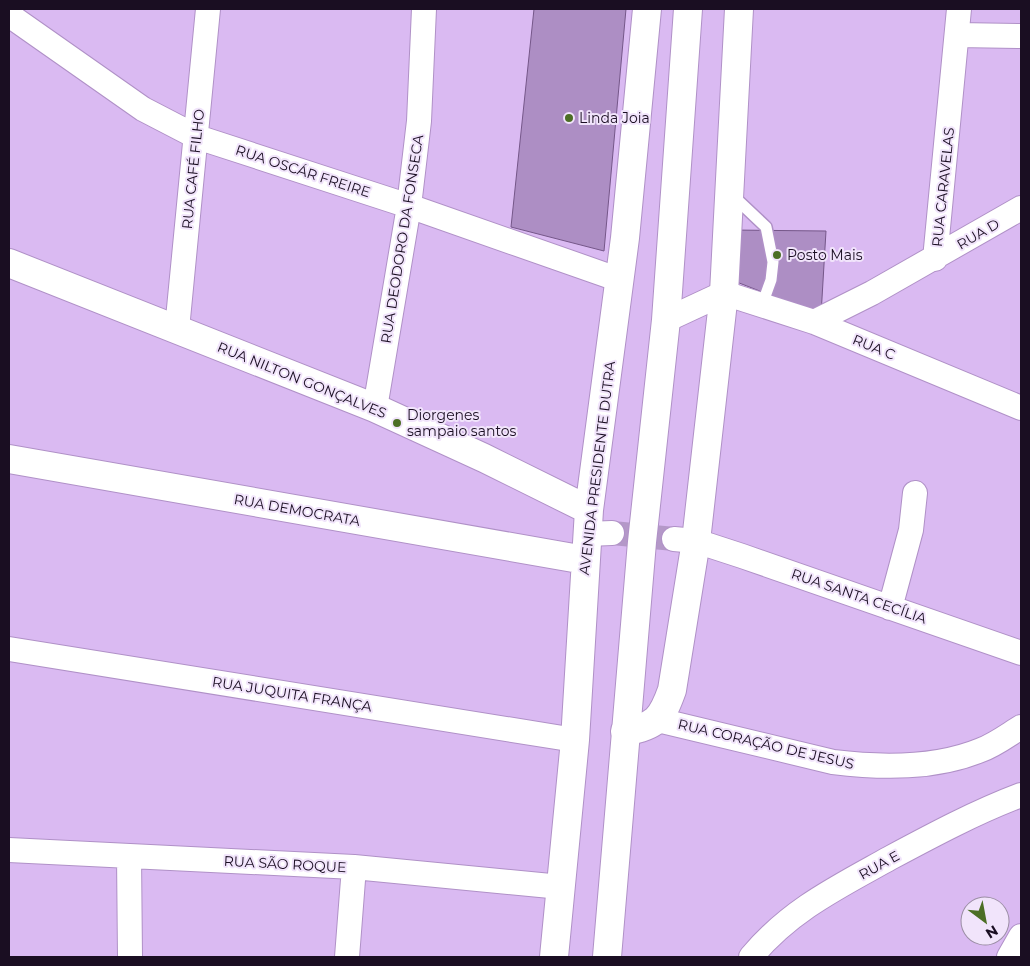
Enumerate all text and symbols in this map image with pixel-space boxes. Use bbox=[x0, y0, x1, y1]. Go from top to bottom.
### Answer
street label: RUA CAFÉ FILHO bbox=[178, 108, 208, 230]
place label: Linda Joia bbox=[579, 109, 650, 127]
marker: Linda Joia bbox=[563, 112, 575, 124]
street label: RUA CARAVELAS bbox=[928, 126, 958, 248]
street label: RUA DEODORO DA FONSECA bbox=[377, 133, 428, 345]
street label: RUA OSCÁR FREIRE bbox=[233, 141, 373, 201]
street label: RUA D bbox=[953, 215, 1003, 253]
place label: Posto Mais bbox=[787, 246, 863, 264]
marker: Posto Mais bbox=[771, 249, 783, 261]
street label: RUA C bbox=[850, 330, 898, 364]
street label: RUA NILTON GONÇALVES bbox=[215, 338, 389, 422]
street label: AVENIDA PRESIDENTE DUTRA bbox=[575, 359, 619, 576]
place label: Diorgenes sampaio santos bbox=[407, 406, 517, 440]
marker: Diorgenes sampaio santos bbox=[391, 417, 403, 429]
street label: RUA DEMOCRATA bbox=[232, 490, 363, 530]
street label: RUA SANTA CECÍLIA bbox=[789, 564, 930, 628]
street label: RUA JUQUITA FRANÇA bbox=[211, 672, 374, 716]
street label: RUA CORAÇÃO DE JESUS bbox=[676, 715, 856, 773]
street label: RUA E bbox=[855, 846, 903, 884]
street label: RUA SÃO ROQUE bbox=[223, 852, 347, 876]
north arrow bbox=[960, 896, 1010, 946]
text: N bbox=[982, 921, 1001, 943]

